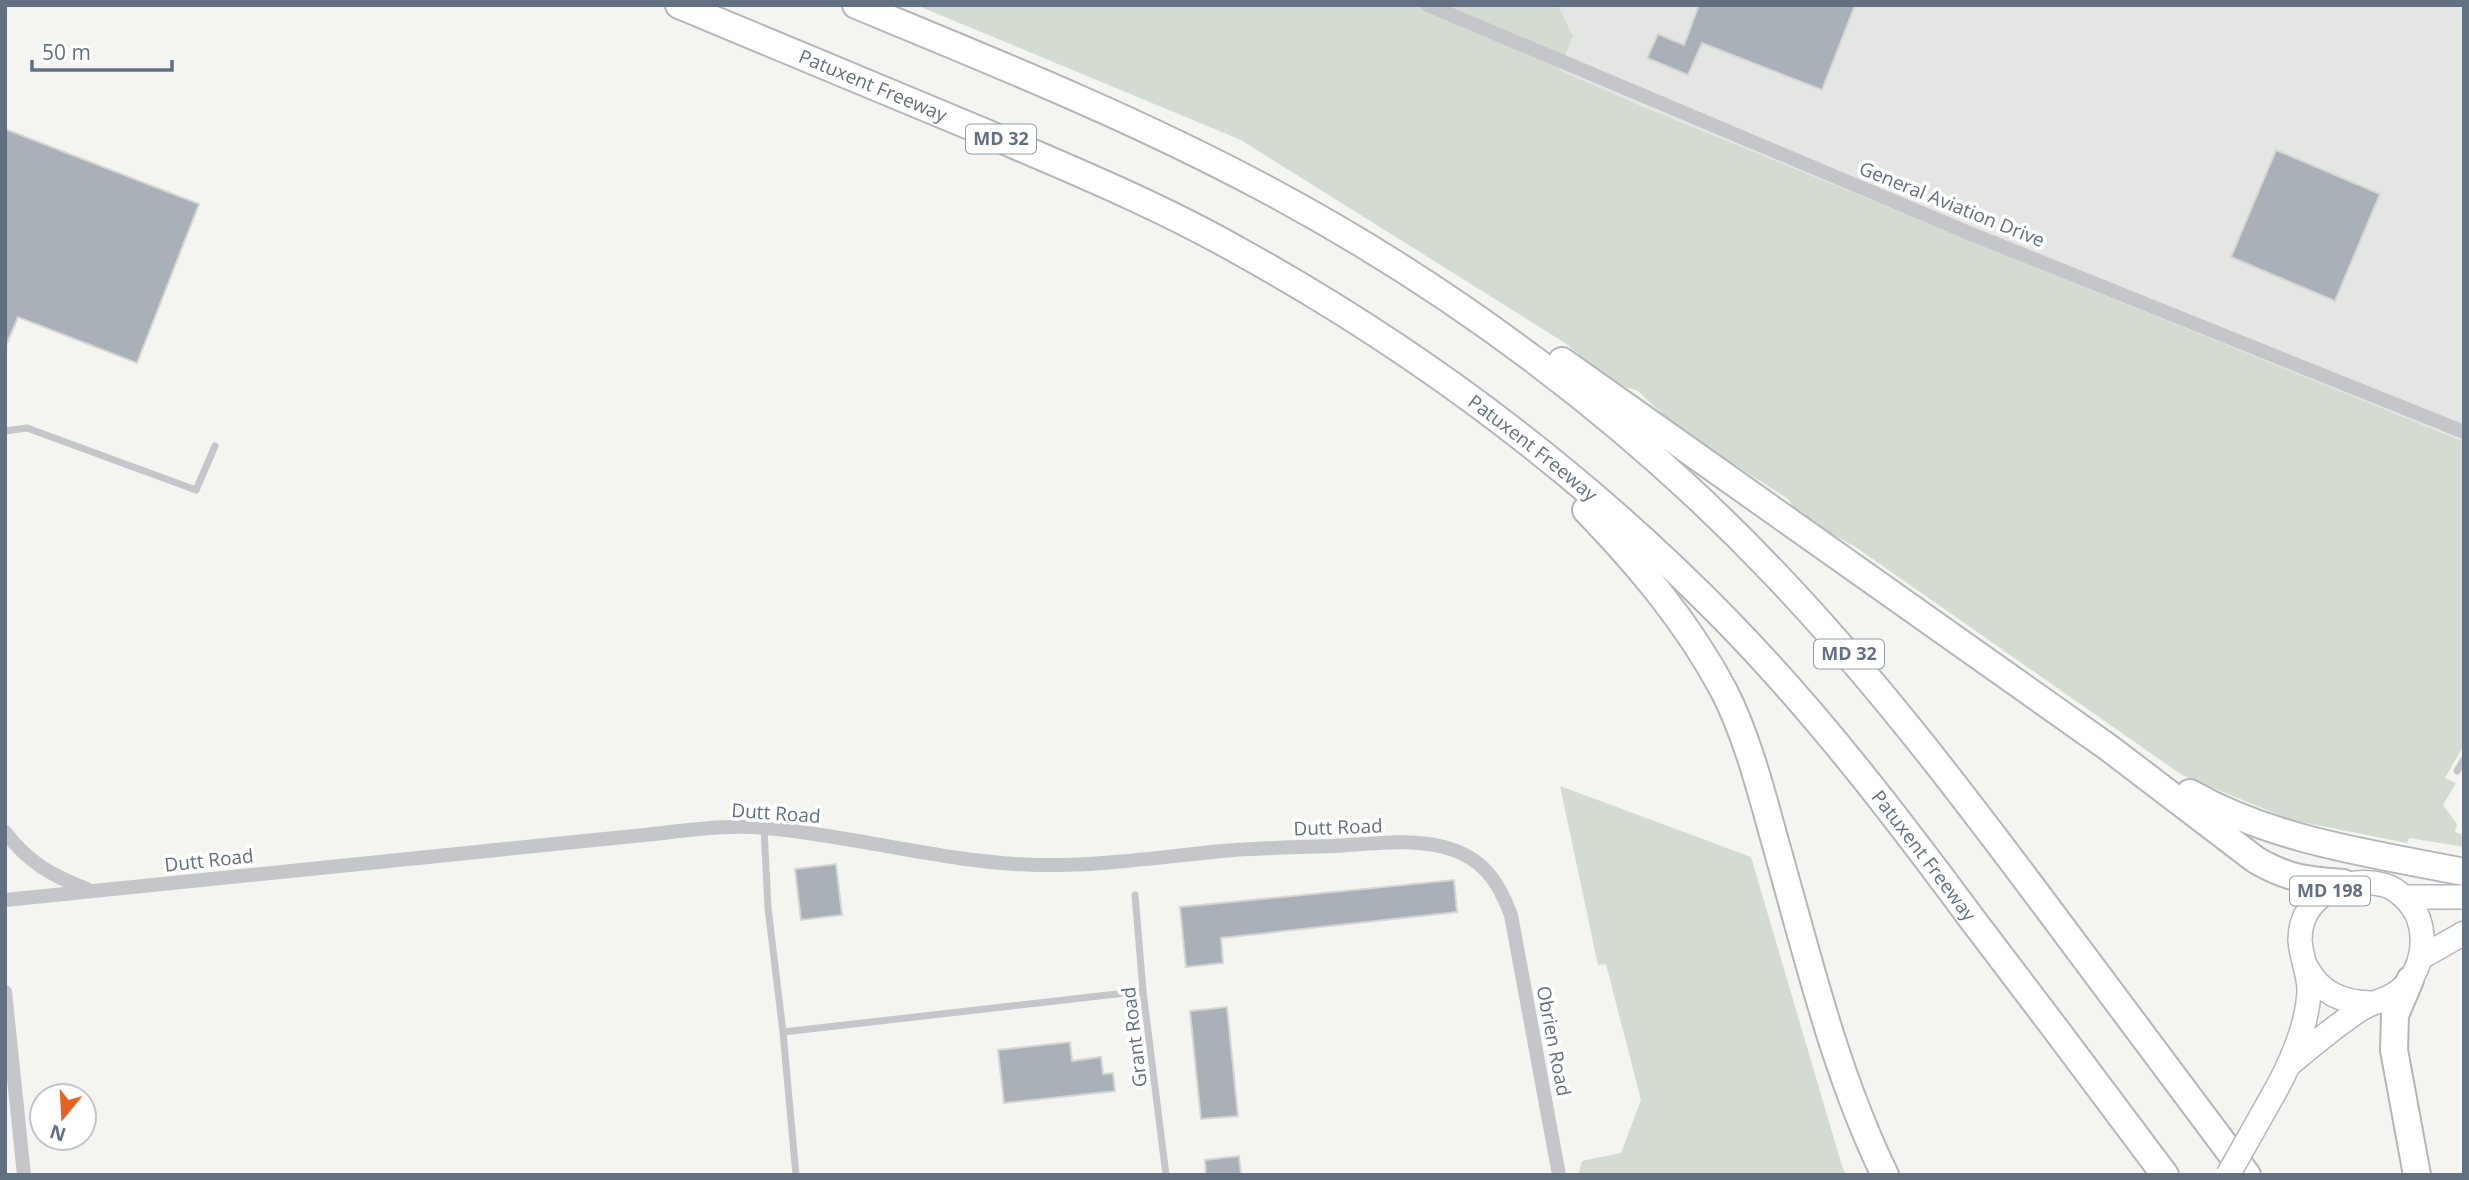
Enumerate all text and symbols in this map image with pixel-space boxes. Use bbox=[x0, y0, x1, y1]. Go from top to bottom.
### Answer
scale bar bbox=[32, 28, 172, 72]
text: 50 m bbox=[42, 38, 91, 66]
street label: Patuxent Freeway bbox=[795, 43, 952, 128]
road number: MD 32 bbox=[966, 124, 1036, 154]
street label: General Aviation Drive bbox=[1855, 155, 2049, 253]
street label: Patuxent Freeway bbox=[1463, 388, 1603, 507]
road number: MD 32 bbox=[1814, 640, 1884, 668]
street label: Patuxent Freeway bbox=[1866, 785, 1982, 927]
street label: Dutt Road bbox=[731, 797, 821, 829]
street label: Dutt Road bbox=[1293, 812, 1383, 842]
street label: Dutt Road bbox=[163, 842, 255, 878]
road number: MD 198 bbox=[2290, 876, 2370, 906]
street label: Obrien Road bbox=[1531, 984, 1577, 1098]
street label: Grant Road bbox=[1115, 985, 1153, 1089]
north arrow bbox=[28, 1082, 98, 1152]
text: N bbox=[46, 1118, 69, 1148]

